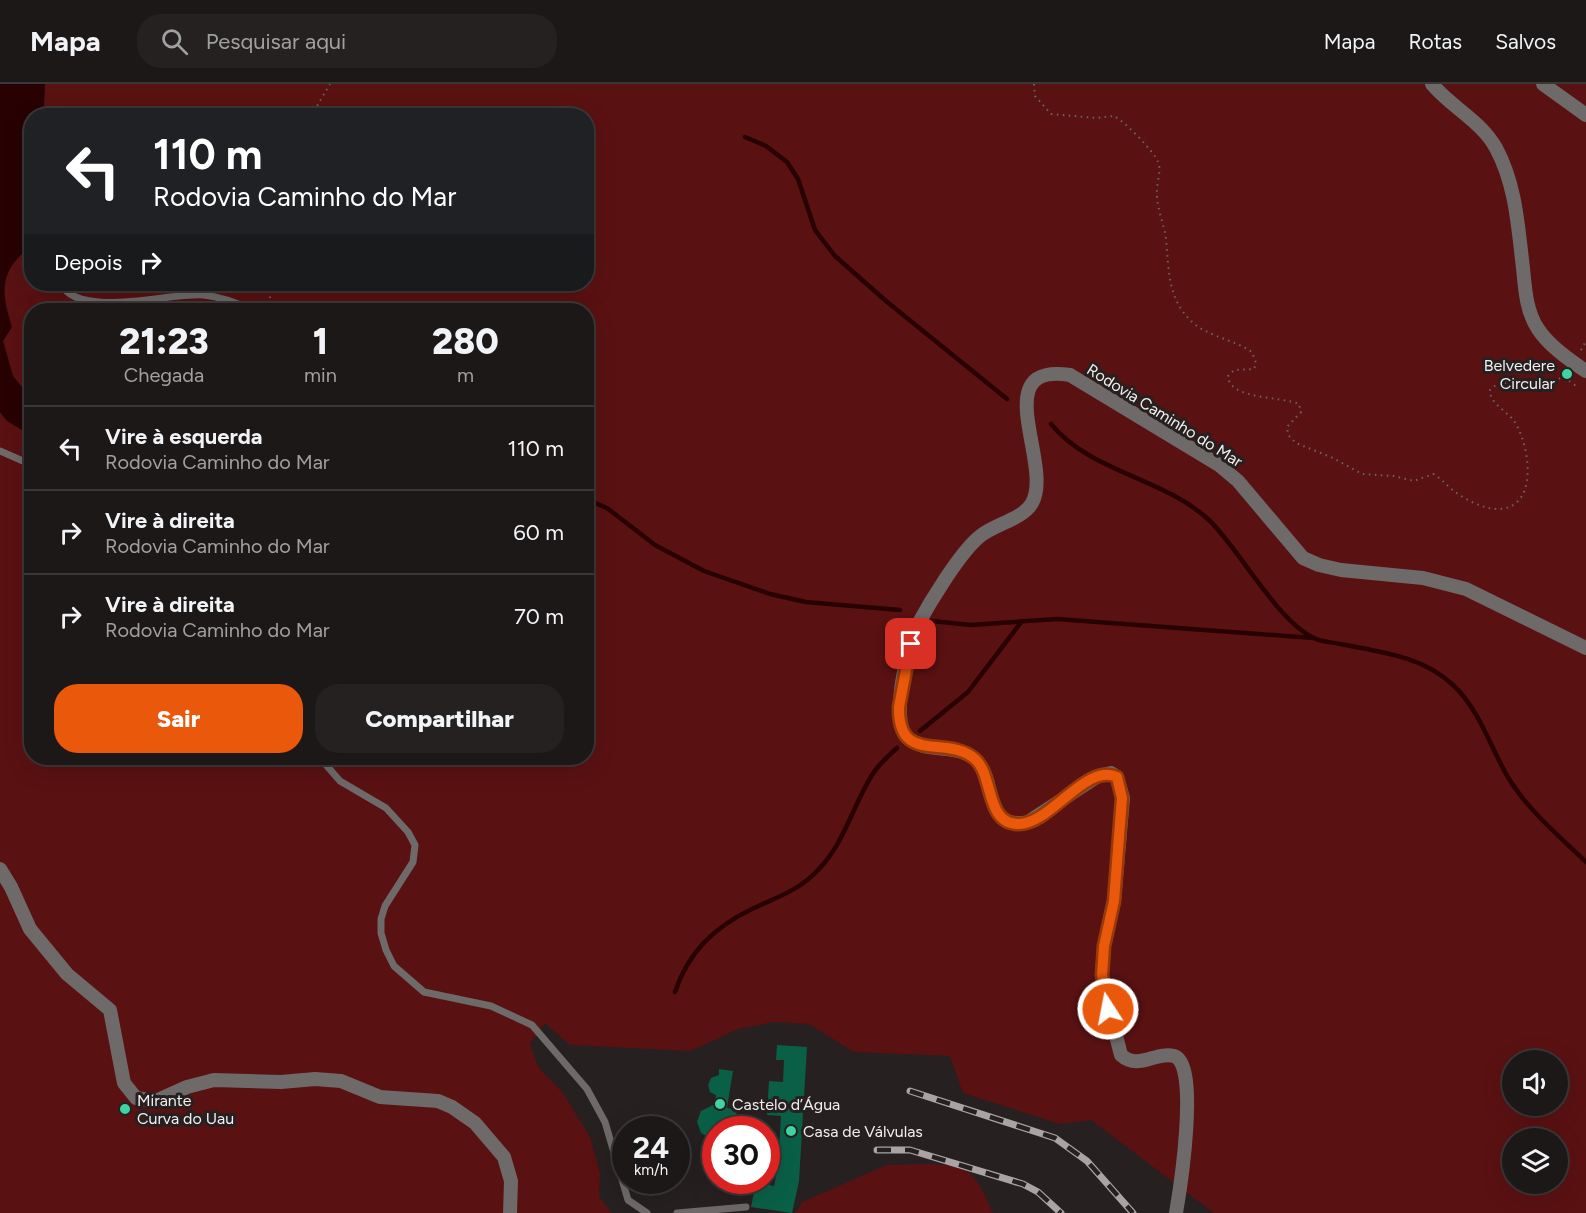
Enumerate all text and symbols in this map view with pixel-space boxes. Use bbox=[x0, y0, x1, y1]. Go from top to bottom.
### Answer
search box bbox=[137, 14, 557, 68]
text: Mapa bbox=[30, 24, 101, 58]
icon: search bbox=[158, 25, 191, 58]
text: Pesquisar aqui bbox=[206, 28, 346, 55]
text: Mapa bbox=[1324, 29, 1375, 54]
text: Rotas bbox=[1408, 29, 1462, 54]
text: Salvos bbox=[1495, 29, 1556, 54]
text: 110 m bbox=[153, 129, 262, 180]
icon: left bbox=[54, 132, 132, 210]
text: Rodovia Caminho do Mar bbox=[153, 180, 456, 213]
icon: right bbox=[134, 246, 167, 279]
text: Depois bbox=[54, 249, 122, 276]
text: 21:23 bbox=[119, 320, 209, 363]
text: 1 bbox=[313, 320, 328, 363]
text: 280 bbox=[432, 320, 499, 363]
place label: Belvedere Circular bbox=[1484, 356, 1556, 393]
street label: Rodovia Caminho do Mar bbox=[1083, 360, 1246, 471]
text: Chegada bbox=[124, 363, 204, 387]
text: min bbox=[304, 363, 337, 387]
text: m bbox=[457, 363, 474, 387]
marker: Belvedere Circular bbox=[1560, 367, 1574, 381]
text: Vire à esquerda bbox=[105, 423, 263, 450]
icon: left bbox=[54, 432, 87, 465]
text: 110 m bbox=[508, 435, 564, 462]
text: Rodovia Caminho do Mar bbox=[105, 450, 330, 474]
text: Vire à direita bbox=[105, 507, 235, 534]
icon: right bbox=[54, 516, 87, 549]
text: 60 m bbox=[513, 519, 564, 546]
text: Rodovia Caminho do Mar bbox=[105, 534, 330, 558]
text: Vire à direita bbox=[105, 591, 235, 618]
icon: right bbox=[54, 600, 87, 633]
text: 70 m bbox=[514, 603, 564, 630]
text: Rodovia Caminho do Mar bbox=[105, 618, 330, 642]
pin bbox=[885, 618, 936, 669]
icon: arrive bbox=[894, 627, 927, 660]
button: Sair bbox=[54, 684, 303, 753]
button: Compartilhar bbox=[315, 684, 564, 753]
position arrow bbox=[1076, 977, 1140, 1041]
map controls bbox=[1502, 1050, 1568, 1194]
button: sound bbox=[1502, 1050, 1568, 1116]
place label: Mirante Curva do Uau bbox=[137, 1091, 234, 1128]
place label: Castelo d’Água bbox=[732, 1095, 840, 1114]
marker: Castelo d’Água bbox=[713, 1097, 727, 1111]
marker: Mirante Curva do Uau bbox=[118, 1102, 132, 1116]
speed limit sign: 30 bbox=[702, 1116, 780, 1194]
place label: Casa de Válvulas bbox=[803, 1122, 923, 1141]
marker: Casa de Válvulas bbox=[784, 1124, 798, 1138]
button: layers bbox=[1502, 1128, 1568, 1194]
text: 24 bbox=[633, 1129, 669, 1166]
text: km/h bbox=[634, 1161, 668, 1179]

